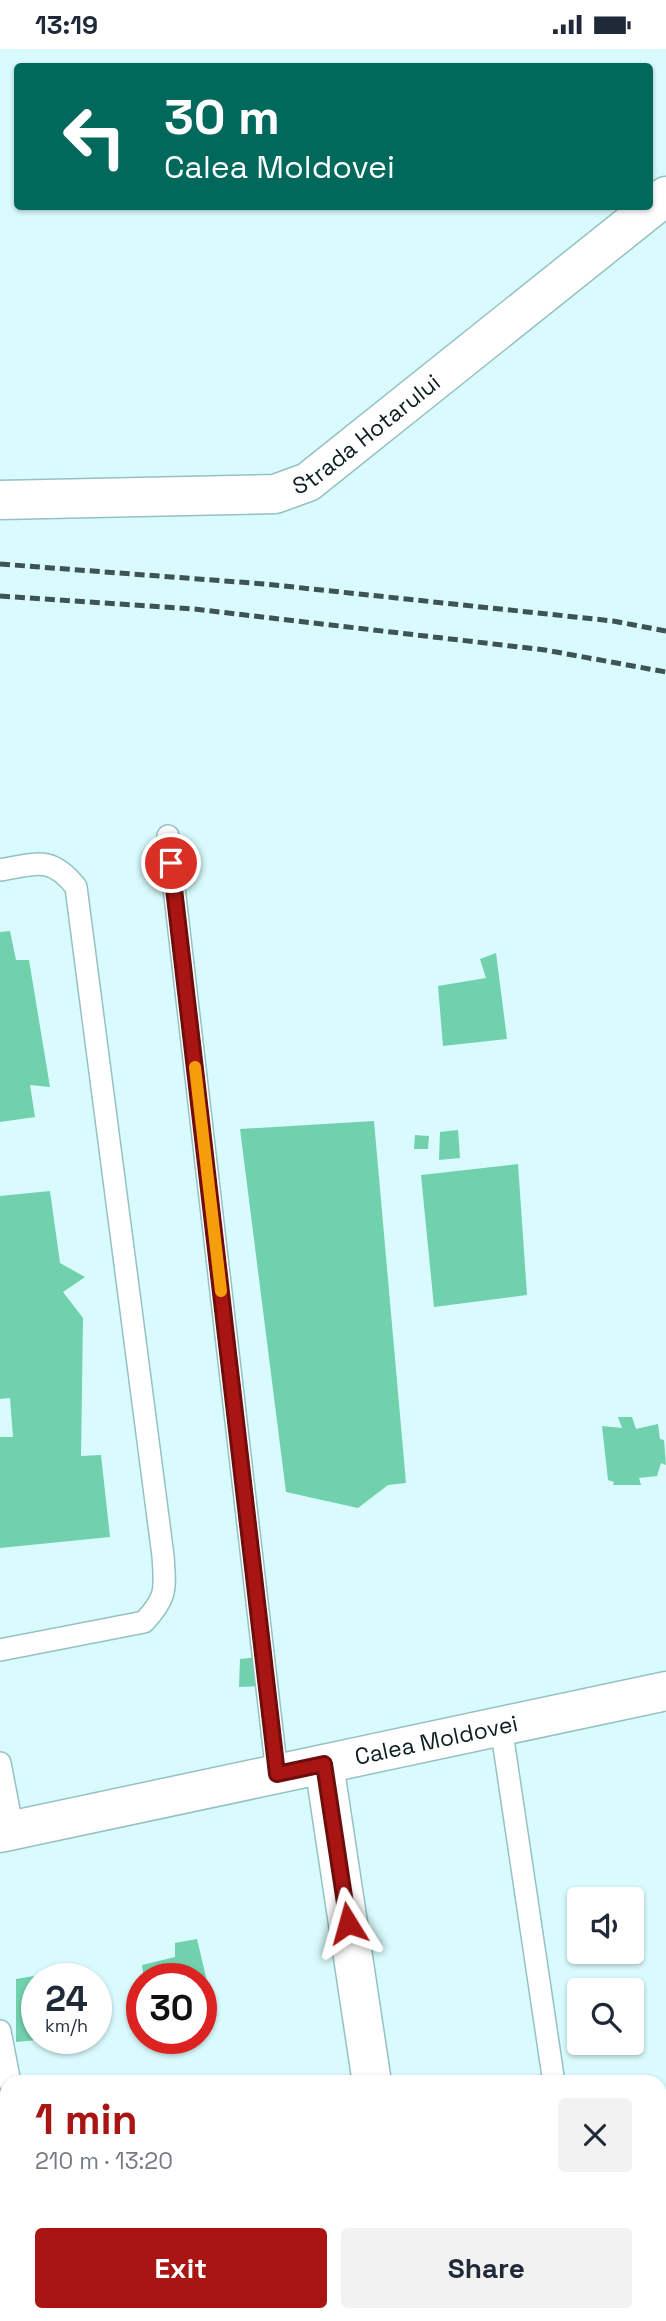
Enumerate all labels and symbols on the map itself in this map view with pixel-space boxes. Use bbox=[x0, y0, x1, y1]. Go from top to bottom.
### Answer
street label: Strada Hotarului bbox=[288, 367, 446, 501]
pin bbox=[141, 833, 201, 893]
street label: Calea Moldovei bbox=[352, 1708, 520, 1772]
position arrow bbox=[311, 1886, 385, 1960]
speed limit sign: 30 bbox=[126, 1963, 217, 2054]

